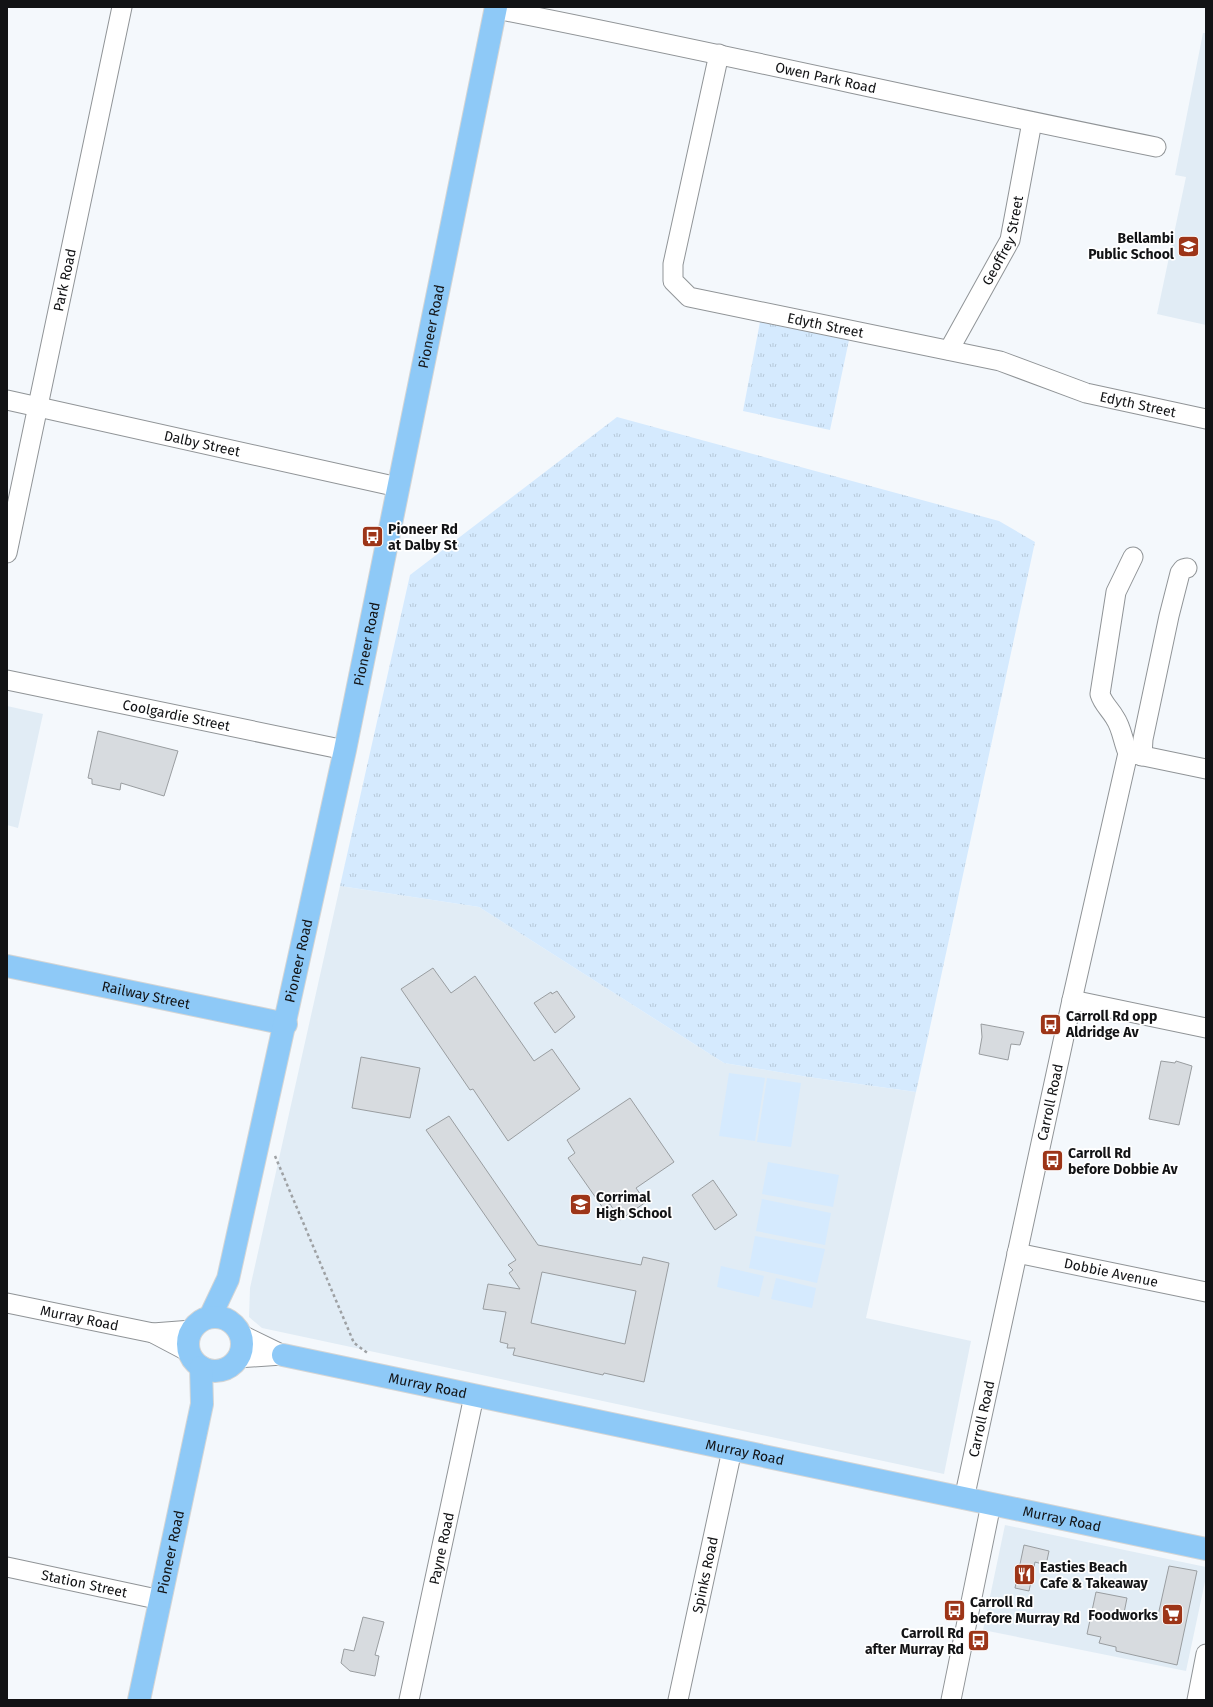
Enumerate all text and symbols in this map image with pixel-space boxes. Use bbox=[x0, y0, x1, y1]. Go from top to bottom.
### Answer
street label: Owen Park Road bbox=[774, 58, 878, 97]
street label: Geoffrey Street bbox=[978, 193, 1027, 288]
place label: Bellambi Public School bbox=[1088, 230, 1175, 263]
school or university icon: Bellambi Public School bbox=[1176, 233, 1202, 259]
street label: Park Road bbox=[50, 247, 79, 313]
street label: Pioneer Road bbox=[414, 283, 448, 370]
street label: Edyth Street bbox=[786, 309, 866, 341]
street label: Edyth Street bbox=[1098, 388, 1179, 421]
street label: Dalby Street bbox=[163, 427, 243, 460]
place label: Pioneer Rd at Dalby St bbox=[388, 521, 458, 554]
bus stop icon: Pioneer Rd at Dalby St bbox=[359, 524, 385, 550]
street label: Pioneer Road bbox=[350, 601, 383, 687]
street label: Coolgardie Street bbox=[121, 696, 233, 735]
street label: Pioneer Road bbox=[281, 917, 316, 1004]
street label: Railway Street bbox=[100, 977, 193, 1013]
place label: Carroll Rd opp Aldridge Av bbox=[1065, 1008, 1157, 1041]
bus stop icon: Carroll Rd opp Aldridge Av bbox=[1038, 1011, 1064, 1037]
street label: Carroll Road bbox=[1033, 1062, 1066, 1142]
place label: Carroll Rd before Dobbie Av bbox=[1068, 1145, 1179, 1178]
bus stop icon: Carroll Rd before Dobbie Av bbox=[1040, 1148, 1066, 1174]
place label: Corrimal High School bbox=[596, 1189, 673, 1222]
school or university icon: Corrimal High School bbox=[567, 1192, 593, 1218]
street label: Dobbie Avenue bbox=[1062, 1254, 1160, 1290]
street label: Murray Road bbox=[39, 1302, 120, 1334]
street label: Murray Road bbox=[387, 1369, 469, 1402]
street label: Carroll Road bbox=[965, 1379, 998, 1459]
street label: Murray Road bbox=[704, 1436, 786, 1469]
street label: Murray Road bbox=[1021, 1502, 1103, 1535]
street label: Pioneer Road bbox=[153, 1509, 188, 1596]
street label: Payne Road bbox=[425, 1511, 457, 1586]
street label: Spinks Road bbox=[689, 1535, 722, 1615]
place label: Easties Beach Cafe & Takeaway bbox=[1040, 1559, 1148, 1592]
restaurant icon: Easties Beach Cafe & Takeaway bbox=[1012, 1562, 1038, 1588]
street label: Station Street bbox=[40, 1566, 130, 1601]
place label: Carroll Rd before Murray Rd bbox=[970, 1594, 1080, 1627]
bus stop icon: Carroll Rd before Murray Rd bbox=[941, 1597, 967, 1623]
supermarket icon: Foodworks bbox=[1160, 1602, 1186, 1628]
place label: Foodworks bbox=[1088, 1607, 1158, 1624]
place label: Carroll Rd after Murray Rd bbox=[865, 1625, 964, 1658]
bus stop icon: Carroll Rd after Murray Rd bbox=[966, 1628, 992, 1654]

